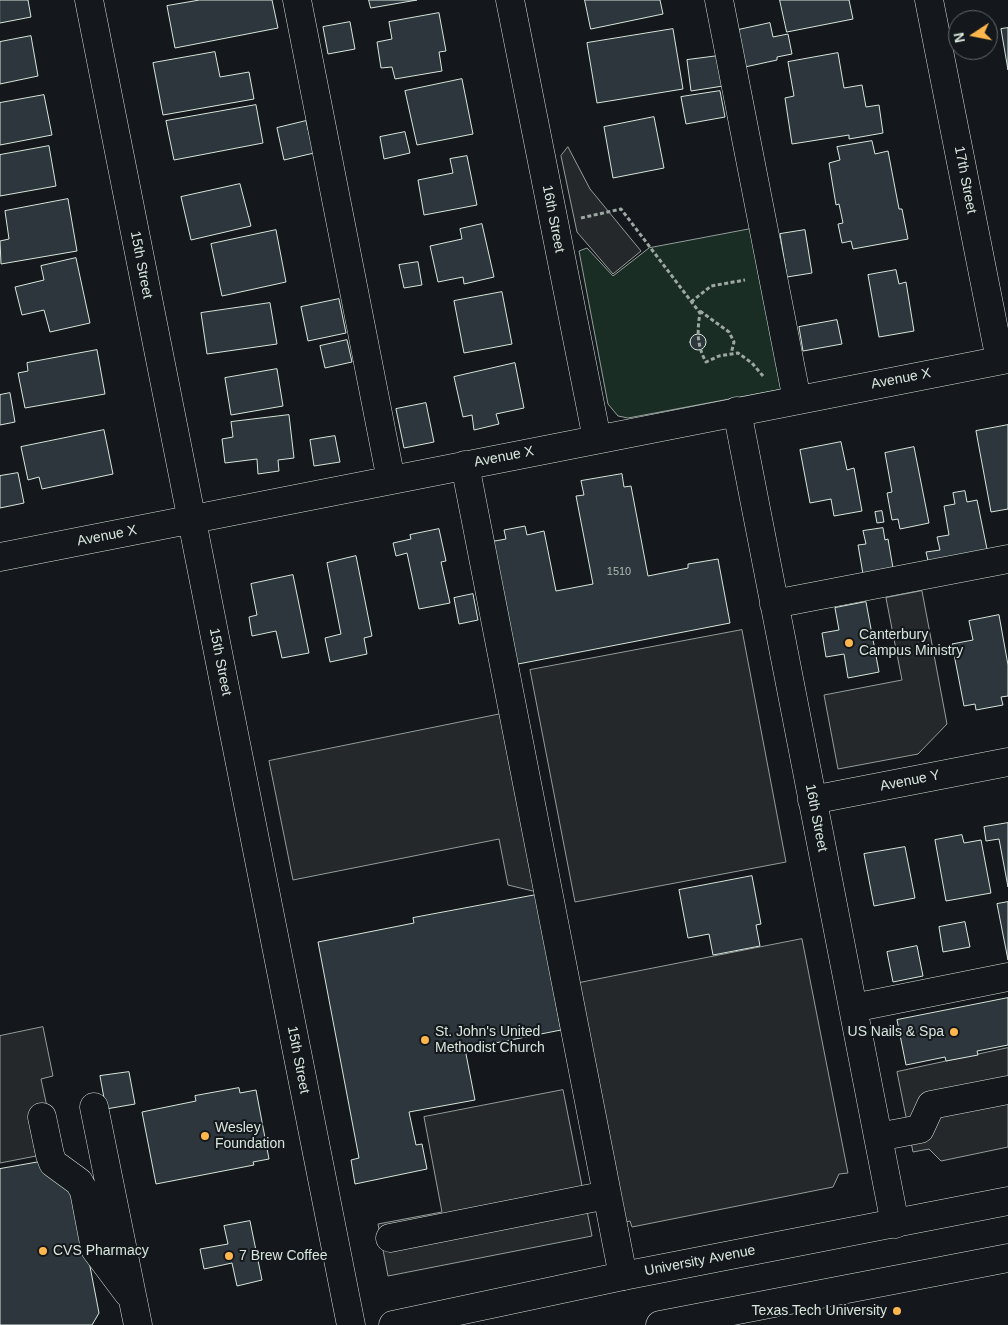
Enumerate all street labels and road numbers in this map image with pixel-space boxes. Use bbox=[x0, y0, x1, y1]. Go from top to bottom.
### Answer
street label: 17th Street bbox=[950, 145, 980, 215]
street label: 16th Street bbox=[538, 184, 568, 254]
street label: 15th Street bbox=[126, 230, 156, 300]
street label: Avenue X bbox=[870, 365, 932, 393]
street label: Avenue X bbox=[473, 443, 535, 471]
street label: Avenue X bbox=[76, 522, 138, 550]
street label: 15th Street bbox=[205, 627, 235, 697]
street label: Avenue Y bbox=[879, 767, 941, 795]
street label: 16th Street bbox=[801, 783, 831, 853]
street label: 15th Street bbox=[283, 1025, 313, 1095]
street label: University Avenue bbox=[643, 1242, 757, 1280]

